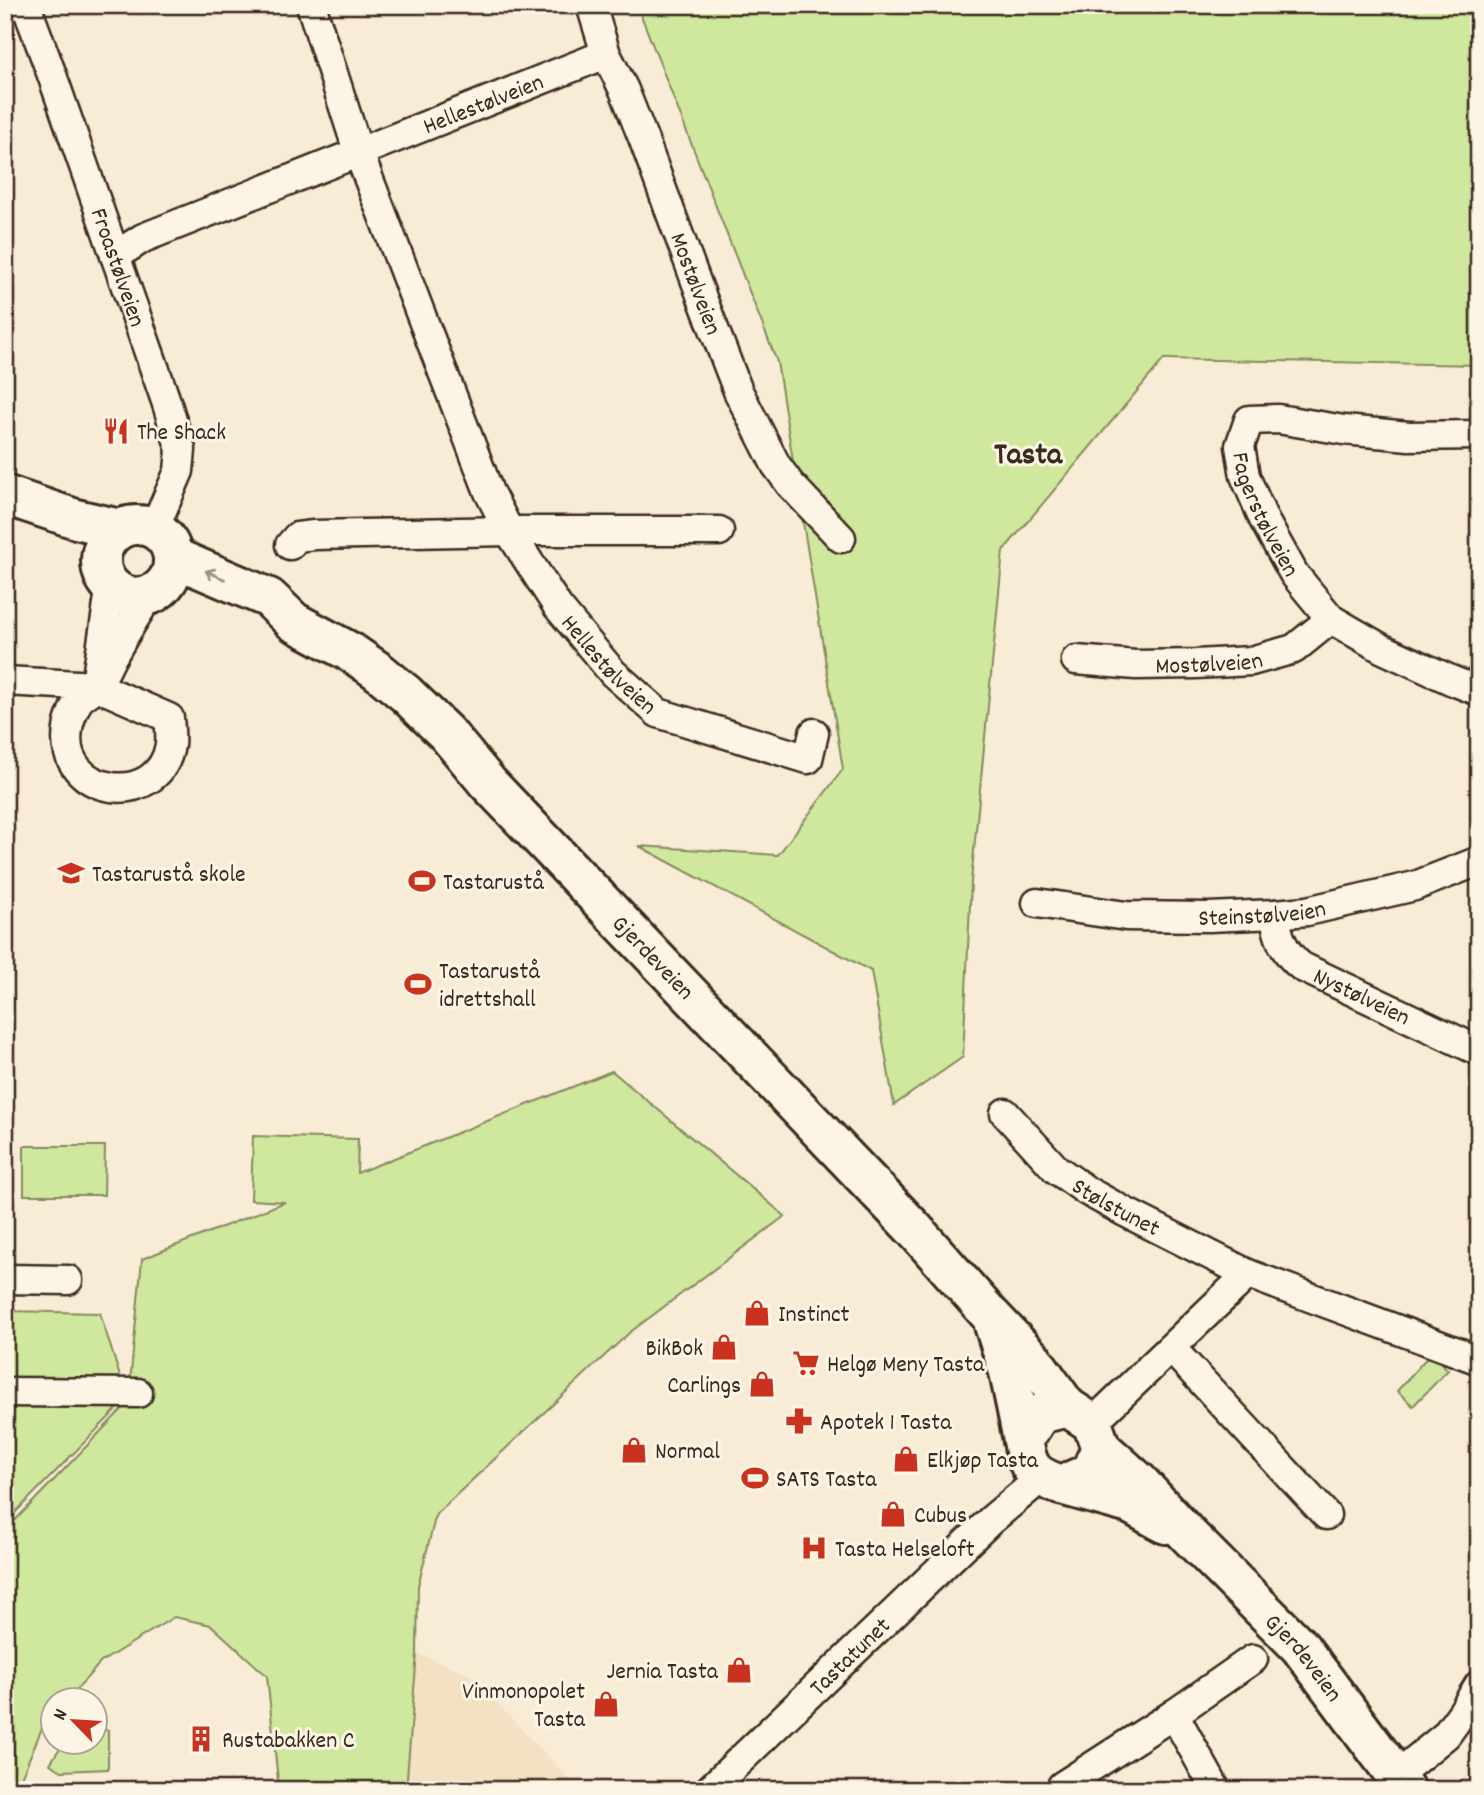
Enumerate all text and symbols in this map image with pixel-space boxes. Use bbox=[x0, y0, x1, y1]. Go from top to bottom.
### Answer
street label: Hellestølveien bbox=[419, 66, 549, 145]
street label: Froastølveien bbox=[80, 204, 153, 332]
street label: Mostølveien bbox=[659, 228, 729, 340]
restaurant icon: The Shack bbox=[101, 416, 131, 446]
place label: The Shack bbox=[137, 417, 226, 451]
district label: Tasta bbox=[994, 434, 1063, 480]
street label: Fagerstølveien bbox=[1221, 450, 1306, 584]
one-way arrow bbox=[205, 568, 226, 581]
street label: Hellestølveien bbox=[551, 609, 663, 724]
street label: Mostølveien bbox=[1155, 645, 1267, 685]
school or university icon: Tastarustå skole bbox=[56, 858, 86, 888]
place label: Tastarustå skole bbox=[92, 859, 246, 893]
sports icon: Tastarustå bbox=[407, 866, 437, 896]
place label: Tastarustå bbox=[443, 867, 544, 901]
street label: Steinstølveien bbox=[1198, 893, 1330, 937]
street label: Gjerdeveien bbox=[603, 909, 701, 1009]
place label: Tastarustå idrettshall bbox=[439, 956, 540, 1018]
street label: Nystølveien bbox=[1307, 961, 1415, 1036]
sports icon: Tastarustå idrettshall bbox=[403, 969, 433, 999]
street label: Stølstunet bbox=[1064, 1171, 1165, 1247]
shop icon: Instinct bbox=[742, 1298, 772, 1328]
place label: Instinct bbox=[778, 1299, 850, 1333]
shop icon: BikBok bbox=[709, 1332, 739, 1362]
place label: BikBok bbox=[645, 1333, 703, 1367]
supermarket icon: Helgø Meny Tasta bbox=[791, 1348, 821, 1378]
place label: Helgø Meny Tasta bbox=[827, 1349, 985, 1383]
shop icon: Carlings bbox=[747, 1369, 777, 1399]
place label: Carlings bbox=[667, 1370, 741, 1404]
pharmacy icon: Apotek 1 Tasta bbox=[784, 1406, 814, 1436]
place label: Apotek 1 Tasta bbox=[820, 1407, 952, 1441]
shop icon: Normal bbox=[619, 1435, 649, 1465]
place label: Normal bbox=[655, 1436, 720, 1470]
shop icon: Elkjøp Tasta bbox=[891, 1444, 921, 1474]
place label: Elkjøp Tasta bbox=[927, 1445, 1039, 1479]
sports icon: SATS Tasta bbox=[740, 1463, 770, 1493]
place label: SATS Tasta bbox=[776, 1464, 877, 1498]
shop icon: Cubus bbox=[878, 1499, 908, 1529]
place label: Cubus bbox=[914, 1500, 967, 1534]
hospital icon: Tasta Helseloft bbox=[799, 1533, 829, 1563]
place label: Tasta Helseloft bbox=[835, 1534, 975, 1568]
street label: Gjerdeveien bbox=[1256, 1607, 1349, 1710]
street label: Tastatunet bbox=[803, 1611, 899, 1705]
shop icon: Jernia Tasta bbox=[724, 1655, 754, 1685]
place label: Jernia Tasta bbox=[606, 1656, 719, 1690]
place label: Vinmonopolet Tasta bbox=[462, 1676, 586, 1738]
north arrow bbox=[38, 1686, 108, 1756]
shop icon: Vinmonopolet Tasta bbox=[591, 1689, 621, 1719]
text: N bbox=[48, 1705, 76, 1725]
building icon: Rustabakken C bbox=[186, 1724, 216, 1754]
place label: Rustabakken C bbox=[222, 1725, 355, 1759]

